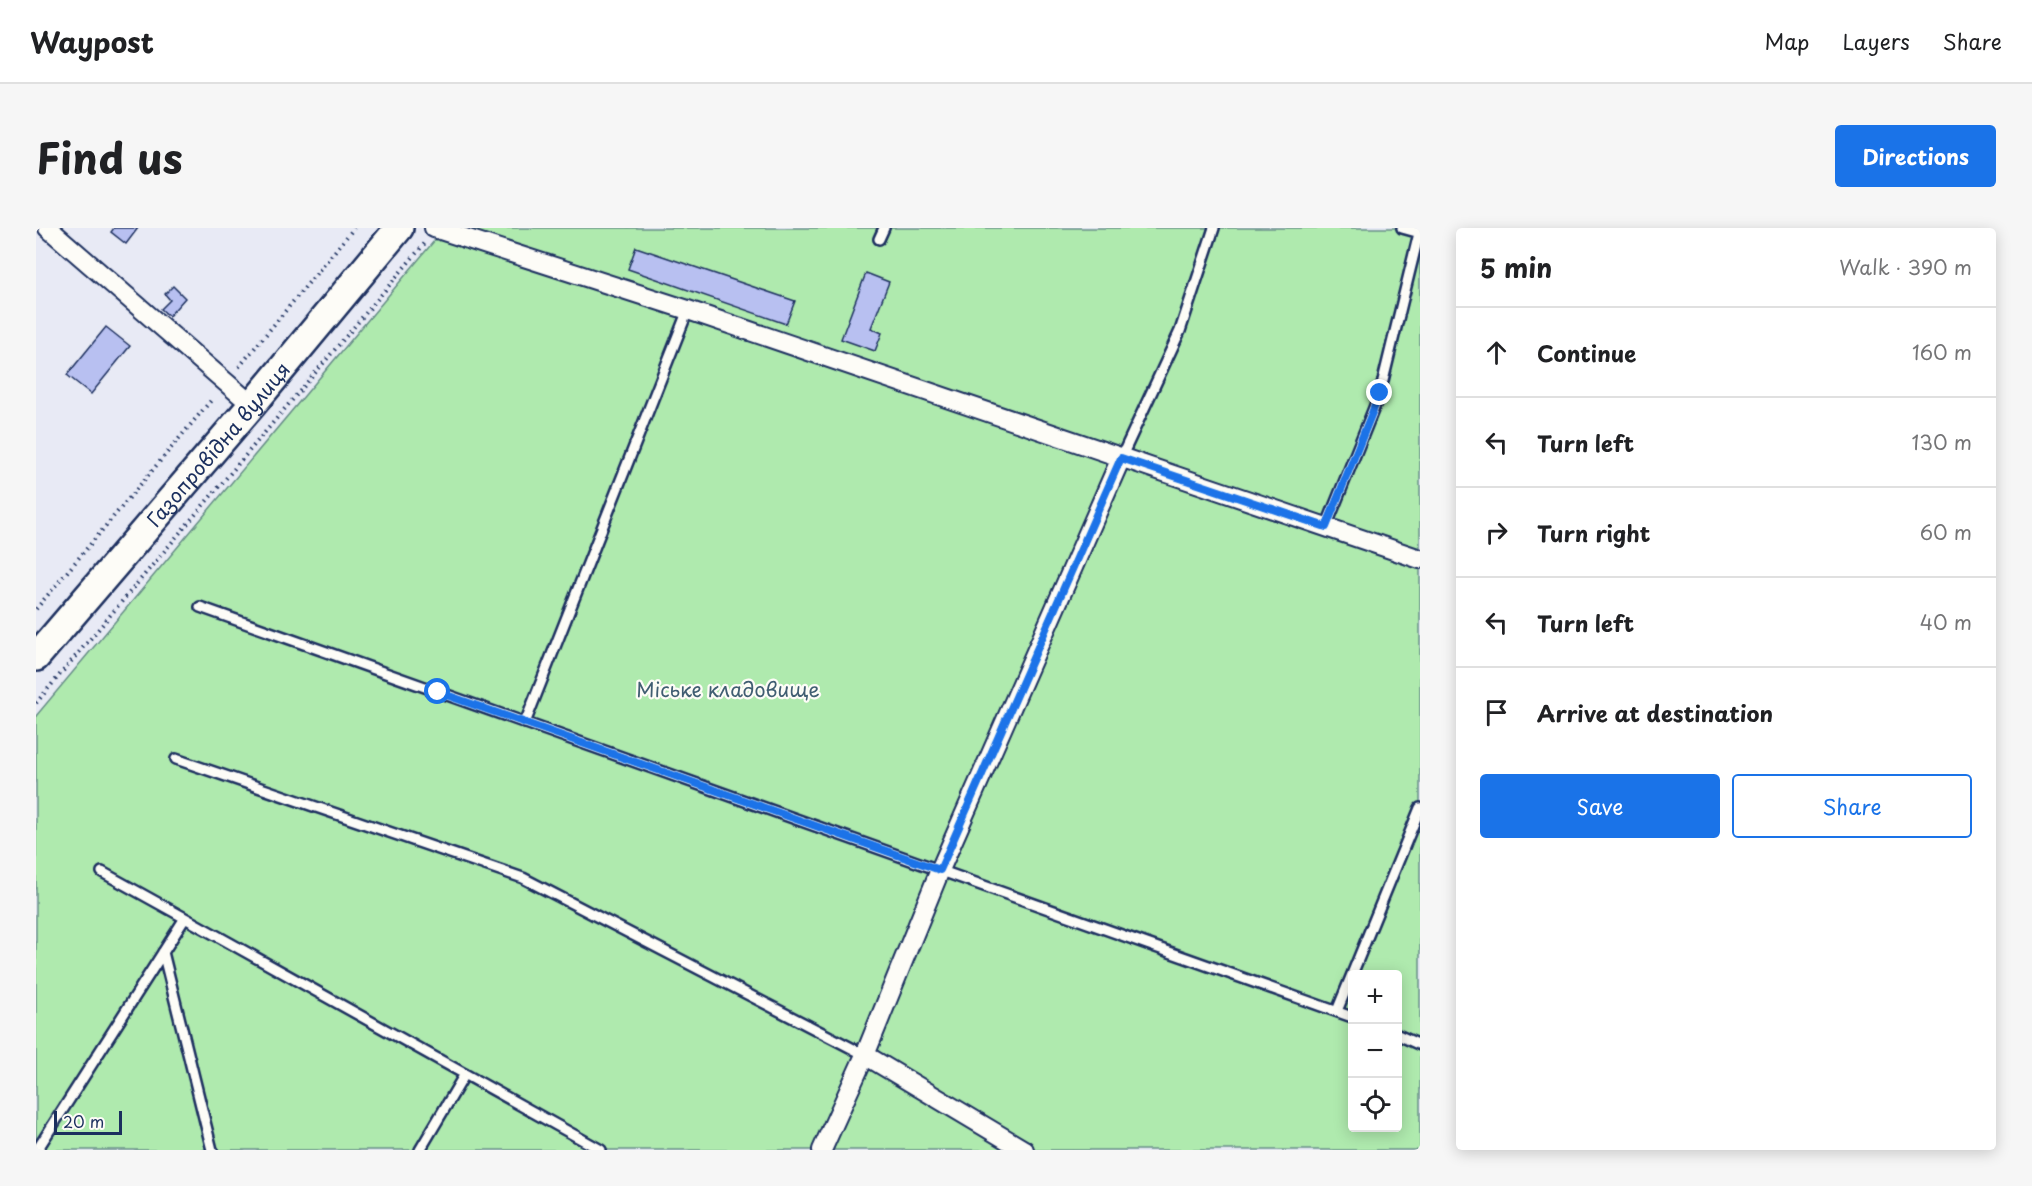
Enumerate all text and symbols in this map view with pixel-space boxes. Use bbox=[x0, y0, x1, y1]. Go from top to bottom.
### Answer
text: Waypost bbox=[30, 20, 154, 63]
text: Map bbox=[1765, 25, 1809, 57]
text: Layers bbox=[1842, 25, 1910, 57]
text: Share bbox=[1943, 25, 2002, 57]
text: Find us bbox=[36, 125, 183, 188]
button: Directions bbox=[1835, 125, 1996, 187]
text: 5 min bbox=[1480, 248, 1552, 287]
text: Walk · 390 m bbox=[1839, 252, 1972, 282]
icon: ahead bbox=[1480, 336, 1513, 369]
text: Continue bbox=[1537, 336, 1636, 369]
text: 160 m bbox=[1912, 337, 1972, 367]
street label: Газопровідна вулиця bbox=[139, 355, 297, 533]
route end bbox=[1366, 379, 1392, 405]
icon: left bbox=[1480, 426, 1513, 459]
text: Turn left bbox=[1537, 426, 1634, 459]
text: 130 m bbox=[1912, 427, 1972, 457]
icon: right bbox=[1480, 516, 1513, 549]
text: Turn right bbox=[1537, 516, 1650, 549]
text: 60 m bbox=[1920, 517, 1972, 547]
icon: left bbox=[1480, 606, 1513, 639]
text: Turn left bbox=[1537, 606, 1634, 639]
text: 40 m bbox=[1920, 607, 1972, 637]
park label: Міське кладовище bbox=[636, 674, 820, 704]
route start bbox=[424, 678, 450, 704]
icon: arrive bbox=[1480, 696, 1513, 729]
text: Arrive at destination bbox=[1537, 696, 1773, 729]
button: Save bbox=[1480, 774, 1720, 838]
button: Share bbox=[1732, 774, 1972, 838]
map controls bbox=[1348, 970, 1402, 1132]
button: + bbox=[1348, 970, 1402, 1024]
button: − bbox=[1348, 1024, 1402, 1078]
button: locate bbox=[1348, 1078, 1402, 1132]
scale bar bbox=[54, 1108, 122, 1136]
text: 20 m bbox=[63, 1109, 104, 1133]

